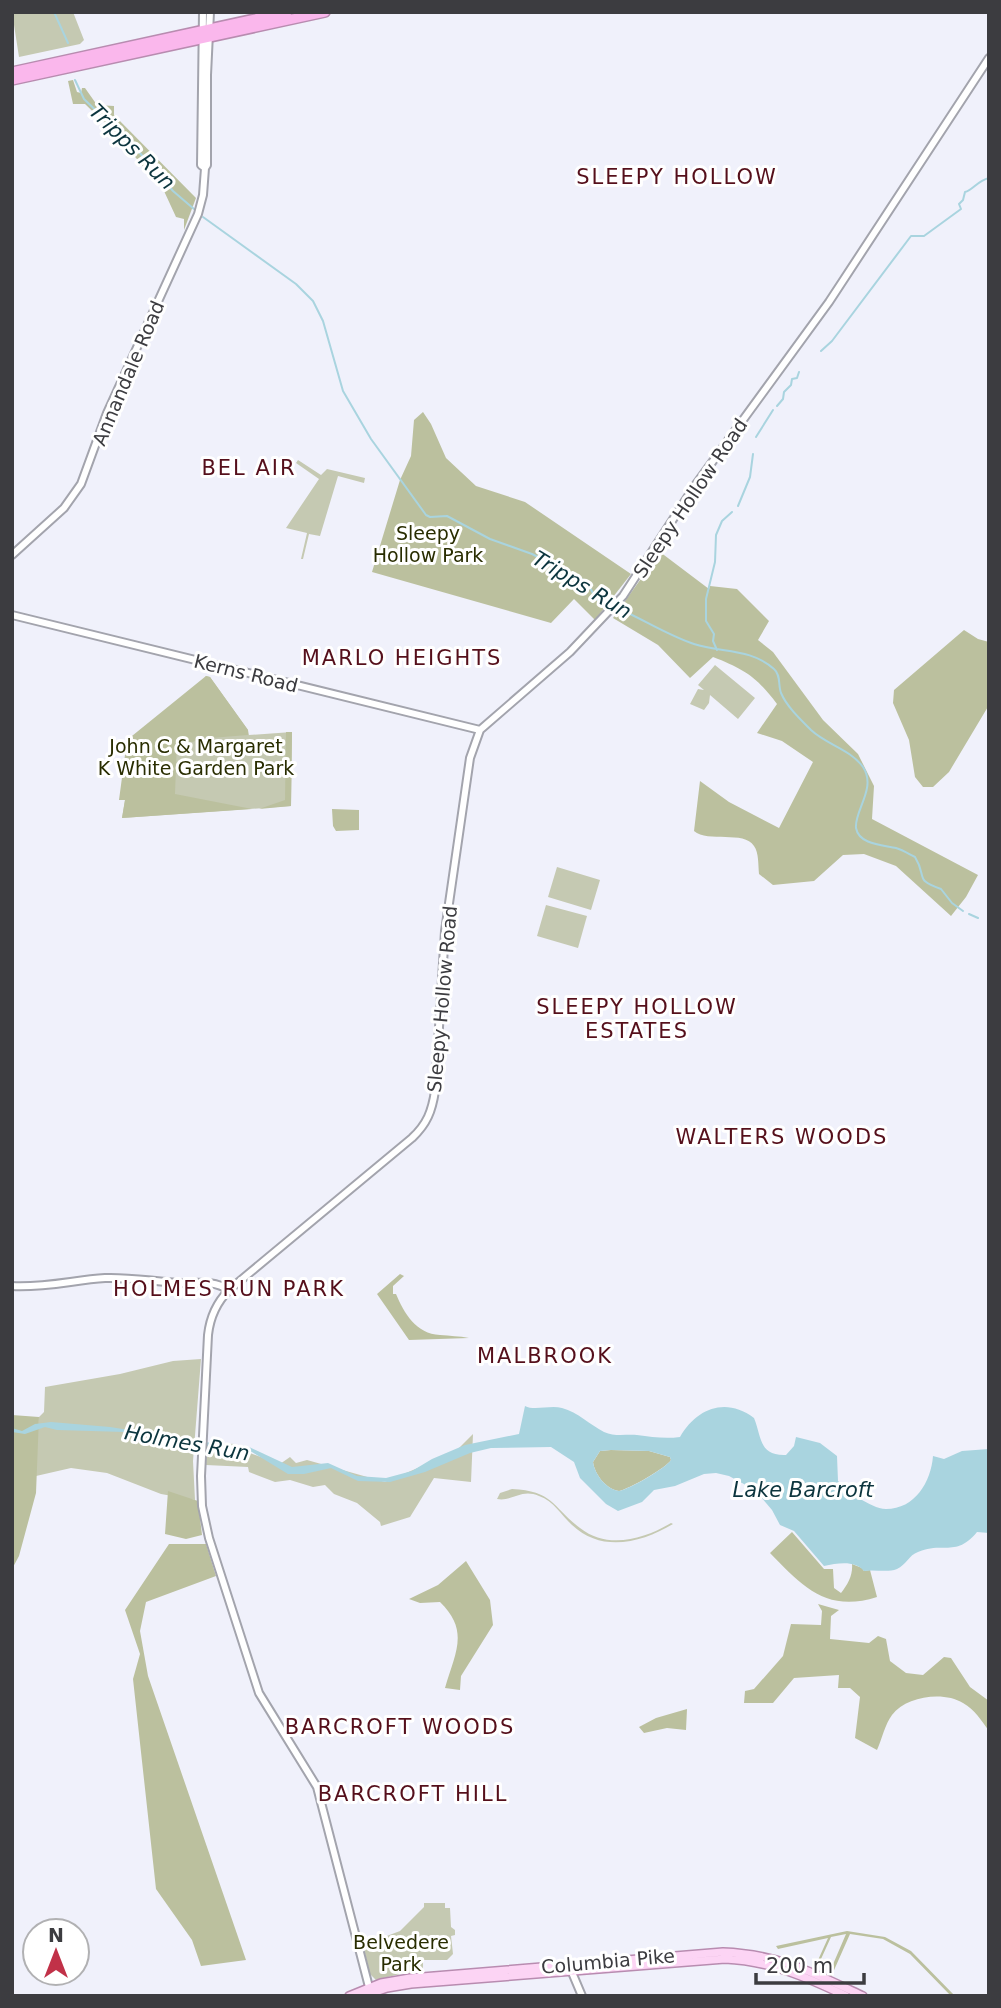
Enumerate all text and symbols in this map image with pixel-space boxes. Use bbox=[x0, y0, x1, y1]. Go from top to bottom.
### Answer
water label: Tripps Run bbox=[84, 99, 180, 195]
district label: SLEEPY HOLLOW bbox=[576, 165, 778, 189]
street label: Annandale Road bbox=[88, 297, 168, 449]
street label: Sleepy Hollow Road bbox=[628, 414, 752, 582]
district label: BEL AIR bbox=[201, 456, 297, 480]
park label: Sleepy Hollow Park bbox=[373, 522, 483, 566]
water label: Tripps Run bbox=[528, 546, 636, 624]
district label: MARLO HEIGHTS bbox=[302, 646, 502, 670]
street label: Kerns Road bbox=[192, 649, 300, 697]
park label: John C & Margaret K White Garden Park bbox=[98, 735, 294, 779]
street label: Sleepy Hollow Road bbox=[423, 905, 461, 1093]
district label: SLEEPY HOLLOW ESTATES bbox=[536, 995, 738, 1043]
district label: WALTERS WOODS bbox=[676, 1125, 888, 1149]
district label: HOLMES RUN PARK bbox=[113, 1277, 345, 1301]
district label: MALBROOK bbox=[477, 1344, 613, 1368]
water label: Holmes Run bbox=[123, 1420, 251, 1466]
water label: Lake Barcroft bbox=[733, 1478, 874, 1502]
district label: BARCROFT WOODS bbox=[285, 1715, 515, 1739]
district label: BARCROFT HILL bbox=[318, 1782, 508, 1806]
north arrow bbox=[21, 1917, 91, 1987]
text: N bbox=[48, 1924, 64, 1946]
park label: Belvedere Park bbox=[353, 1931, 449, 1975]
scale bar bbox=[756, 1941, 864, 1985]
street label: Columbia Pike bbox=[540, 1944, 676, 1978]
text: 200 m bbox=[766, 1954, 833, 1978]

